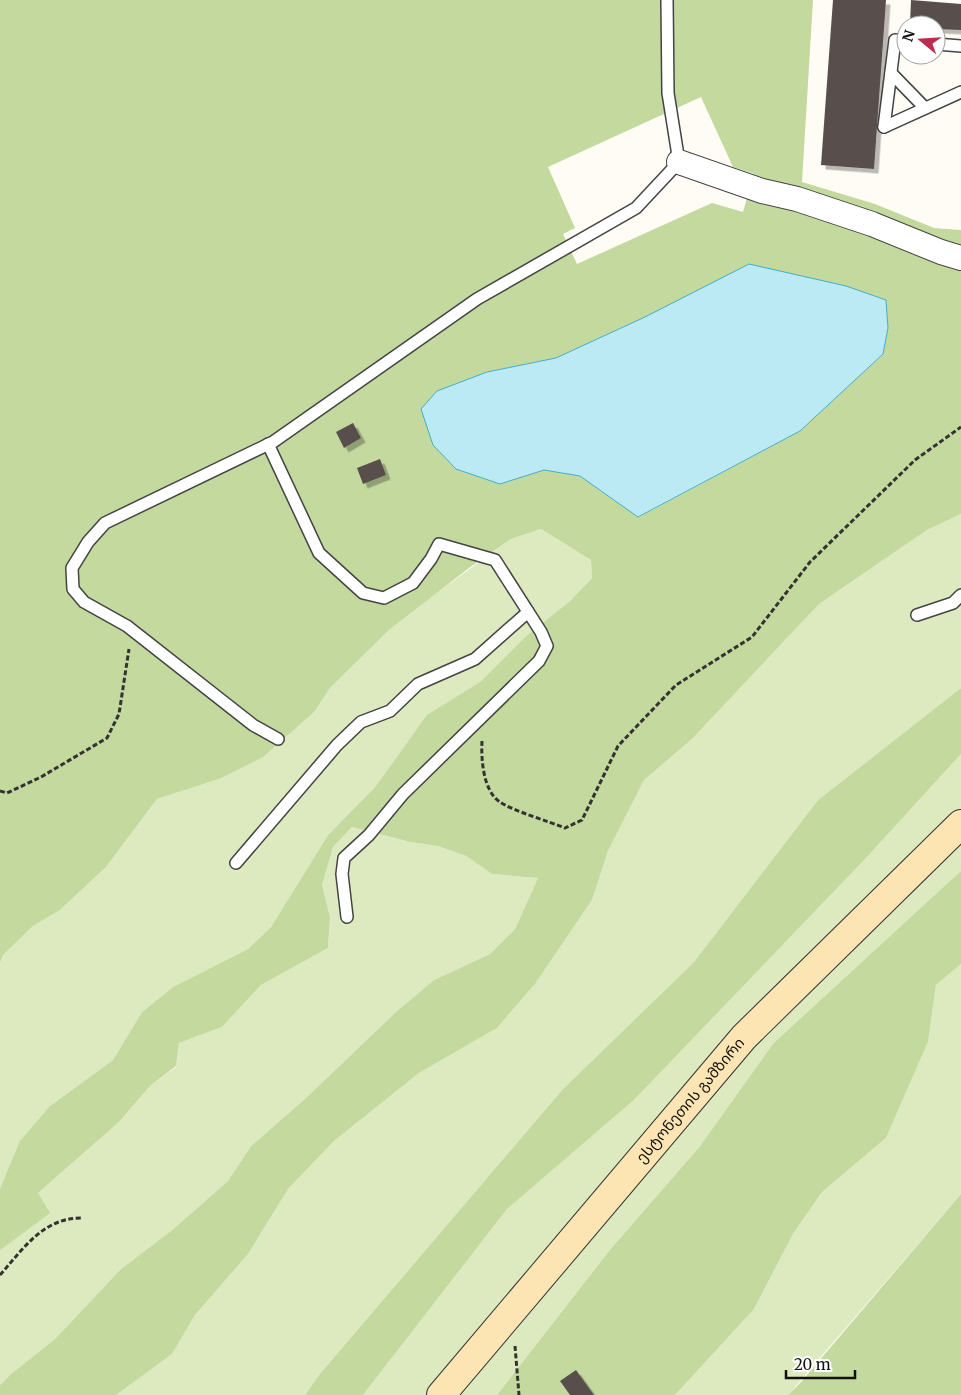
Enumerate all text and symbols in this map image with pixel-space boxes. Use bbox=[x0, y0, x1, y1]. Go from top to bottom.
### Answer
north arrow bbox=[896, 15, 946, 65]
text: N bbox=[898, 28, 919, 44]
street label: ესტონეთის გამზირი bbox=[632, 1034, 748, 1167]
scale bar bbox=[786, 1348, 855, 1380]
text: 20 m bbox=[794, 1355, 831, 1374]

